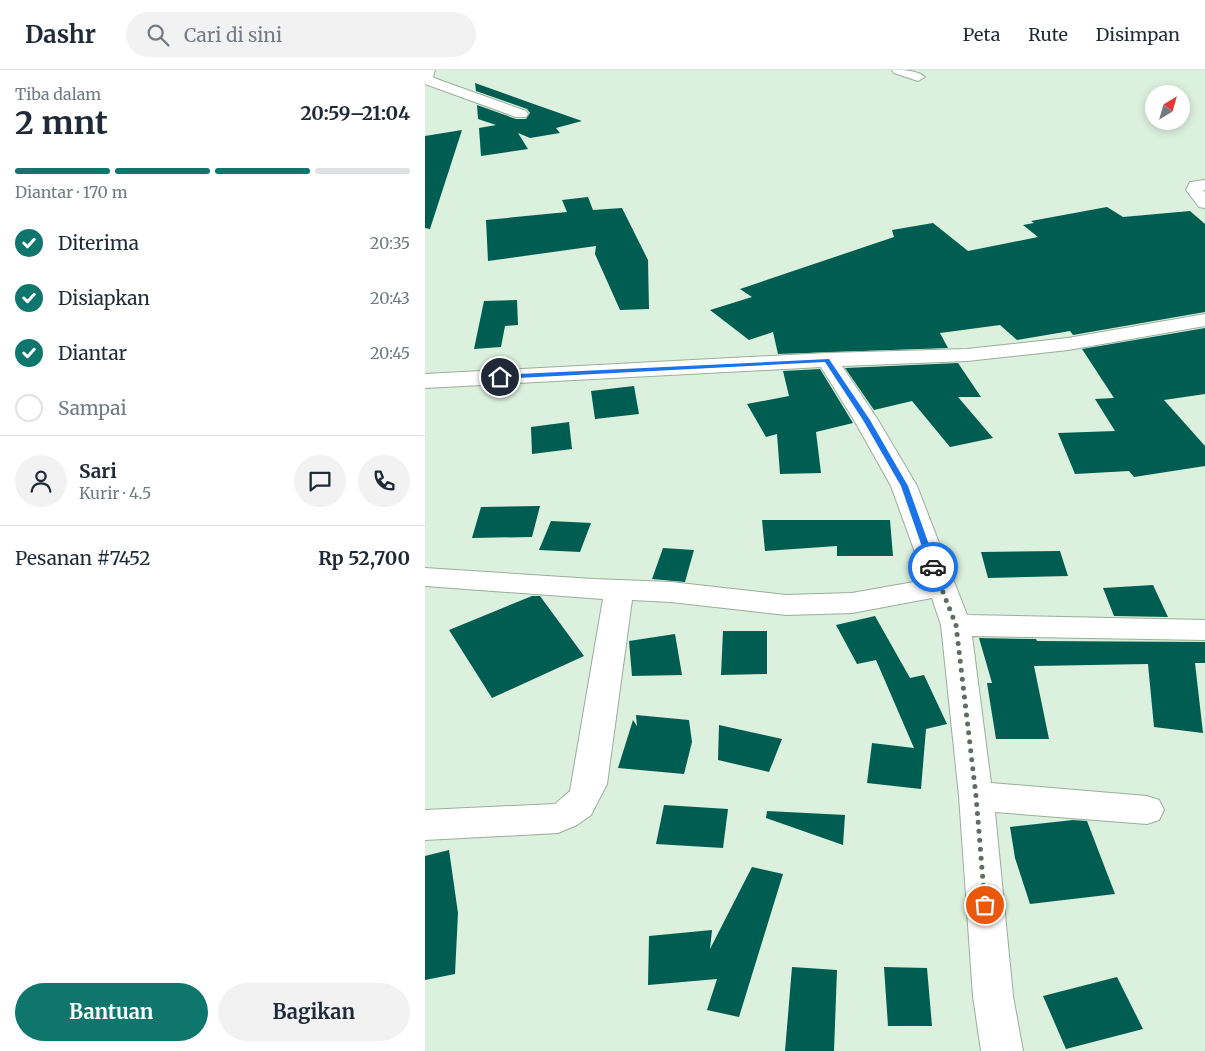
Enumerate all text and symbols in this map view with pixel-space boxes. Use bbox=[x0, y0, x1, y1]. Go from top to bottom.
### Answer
search box bbox=[126, 12, 476, 57]
text: Dashr bbox=[25, 19, 96, 50]
icon: search bbox=[144, 21, 172, 49]
text: Cari di sini bbox=[184, 23, 282, 47]
text: Peta bbox=[963, 23, 1000, 46]
text: Rute bbox=[1028, 23, 1068, 46]
text: Disimpan bbox=[1096, 23, 1180, 46]
text: Tiba dalam bbox=[15, 84, 101, 104]
north arrow bbox=[1145, 85, 1190, 130]
map controls bbox=[1145, 85, 1190, 130]
text: 20:59–21:04 bbox=[300, 101, 410, 125]
text: 2 mnt bbox=[15, 103, 108, 143]
text: Diantar · 170 m bbox=[15, 182, 128, 202]
icon: check bbox=[15, 229, 43, 257]
text: Diterima bbox=[58, 231, 139, 255]
text: 20:35 bbox=[370, 233, 410, 253]
icon: check bbox=[15, 284, 43, 312]
text: Disiapkan bbox=[58, 286, 150, 310]
text: 20:43 bbox=[370, 288, 410, 308]
icon: check bbox=[15, 339, 43, 367]
text: Diantar bbox=[58, 341, 127, 365]
text: 20:45 bbox=[370, 343, 410, 363]
pin bbox=[479, 356, 521, 398]
icon: home bbox=[486, 363, 514, 391]
text: Sampai bbox=[58, 396, 127, 420]
button: person bbox=[15, 455, 67, 507]
button: chat bbox=[294, 455, 346, 507]
button: phone bbox=[358, 455, 410, 507]
text: Sari bbox=[79, 459, 117, 483]
text: Kurir · 4.5 bbox=[79, 483, 151, 503]
courier bbox=[908, 542, 958, 592]
text: Pesanan #7452 bbox=[15, 546, 151, 570]
text: Rp 52,700 bbox=[318, 546, 410, 570]
icon: car bbox=[919, 553, 947, 581]
pin bbox=[964, 884, 1006, 926]
icon: bag bbox=[971, 891, 999, 919]
button: Bantuan bbox=[15, 983, 208, 1041]
button: Bagikan bbox=[218, 983, 410, 1041]

